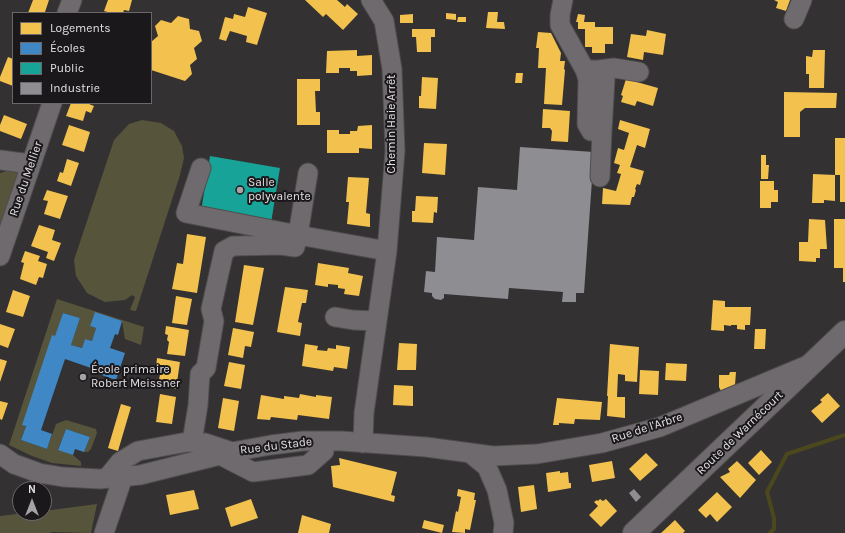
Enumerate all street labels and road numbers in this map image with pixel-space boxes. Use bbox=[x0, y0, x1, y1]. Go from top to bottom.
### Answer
street label: Chemin Haie Arrêt bbox=[385, 74, 399, 174]
street label: Rue du Mellier bbox=[6, 140, 46, 218]
street label: Route de Warnécourt bbox=[694, 388, 786, 478]
street label: Rue de l'Arbre bbox=[610, 410, 684, 446]
street label: Rue du Stade bbox=[239, 434, 313, 458]

